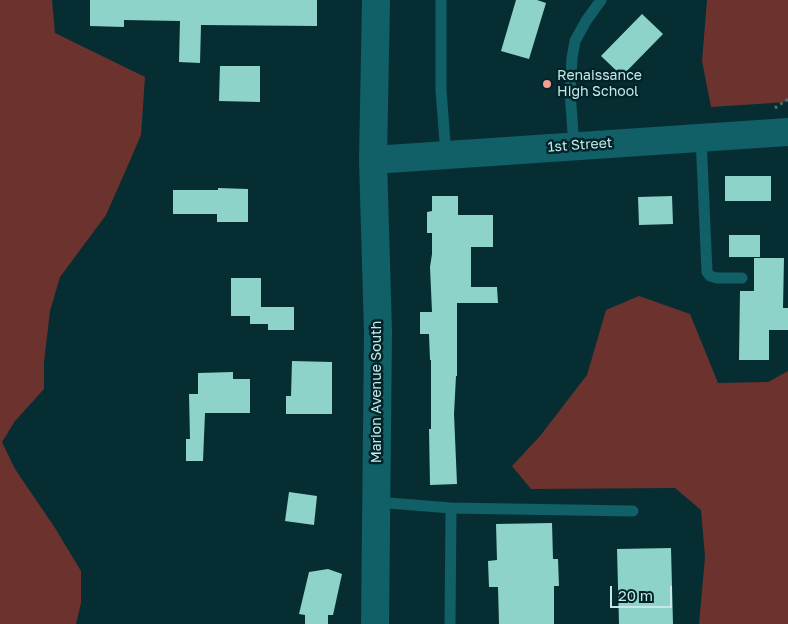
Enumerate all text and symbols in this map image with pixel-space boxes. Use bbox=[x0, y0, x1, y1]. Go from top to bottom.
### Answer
place label: Renaissance High School bbox=[557, 68, 642, 100]
marker: Renaissance High School bbox=[541, 78, 553, 90]
street label: 1st Street bbox=[547, 134, 613, 156]
street label: Marion Avenue South bbox=[369, 321, 385, 463]
scale bar bbox=[613, 576, 676, 608]
text: 20 m bbox=[618, 586, 653, 604]

